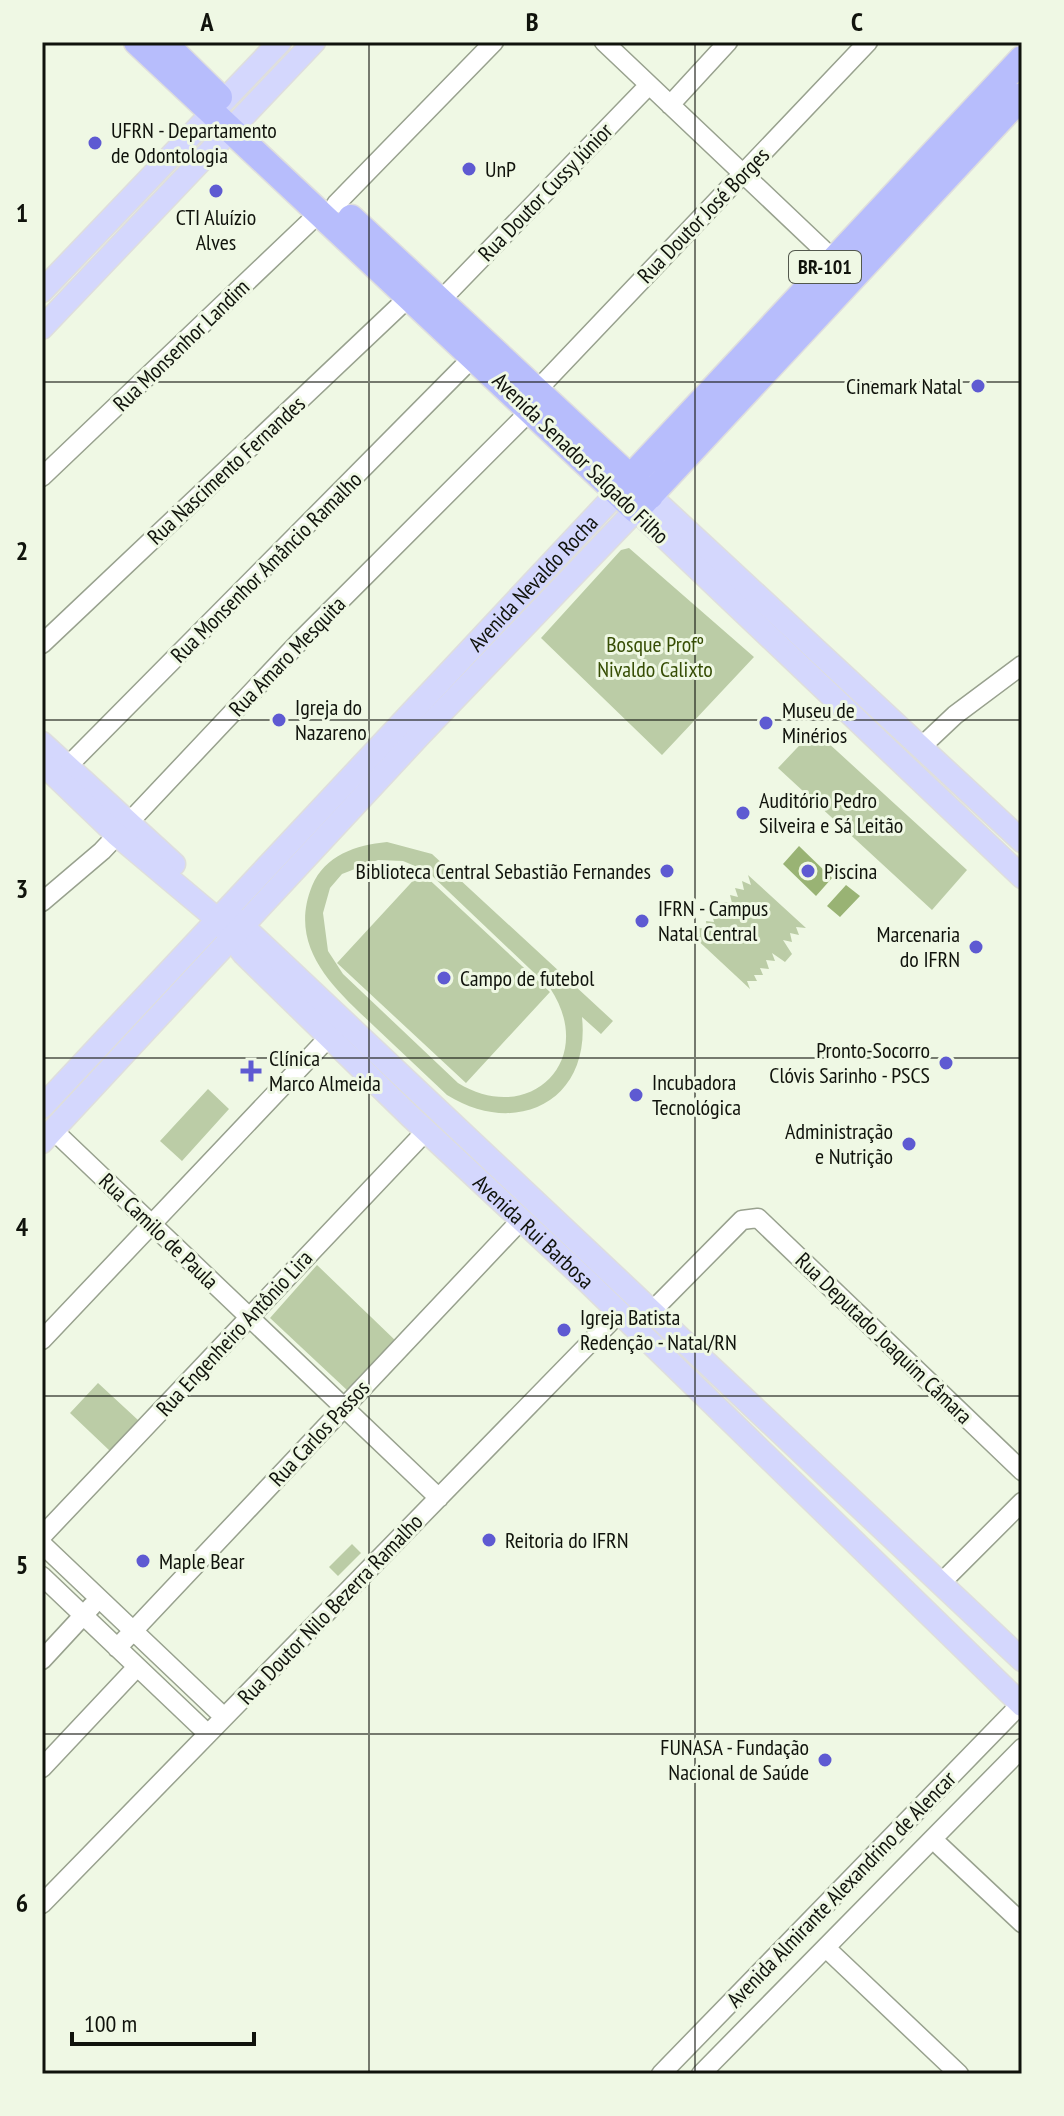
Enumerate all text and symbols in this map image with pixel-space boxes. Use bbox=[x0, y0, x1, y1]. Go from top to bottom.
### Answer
text: A bbox=[199, 5, 214, 38]
text: B bbox=[526, 5, 539, 38]
text: C bbox=[851, 5, 863, 38]
place label: UFRN - Departamento de Odontologia bbox=[111, 116, 277, 169]
street label: Rua Doutor Cussy Júnior bbox=[472, 117, 618, 267]
marker: UFRN - Departamento de Odontologia bbox=[86, 134, 104, 152]
street label: Rua Doutor José Borges bbox=[631, 141, 775, 289]
place label: UnP bbox=[485, 155, 516, 183]
marker: UnP bbox=[460, 160, 478, 178]
marker: CTI Aluízio Alves bbox=[207, 182, 225, 200]
text: 1 bbox=[16, 196, 28, 229]
place label: CTI Aluízio Alves bbox=[176, 203, 256, 256]
road number: BR-101 bbox=[789, 251, 861, 283]
street label: Rua Monsenhor Landim bbox=[107, 273, 255, 417]
street label: Avenida Senador Salgado Filho bbox=[487, 366, 675, 550]
place label: Cinemark Natal bbox=[846, 372, 963, 400]
marker: Cinemark Natal bbox=[969, 377, 987, 395]
street label: Rua Nascimento Fernandes bbox=[141, 390, 311, 550]
street label: Rua Monsenhor Amâncio Ramalho bbox=[165, 466, 367, 668]
street label: Avenida Nevaldo Rocha bbox=[462, 509, 604, 657]
text: 2 bbox=[16, 534, 28, 567]
street label: Rua Amaro Mesquita bbox=[223, 590, 351, 722]
park label: Bosque Profº Nivaldo Calixto bbox=[597, 630, 713, 683]
place label: Igreja do Nazareno bbox=[295, 693, 367, 746]
place label: Museu de Minérios bbox=[782, 696, 855, 749]
marker: Igreja do Nazareno bbox=[270, 711, 288, 729]
marker: Museu de Minérios bbox=[757, 714, 775, 732]
place label: Auditório Pedro Silveira e Sá Leitão bbox=[759, 786, 903, 839]
marker: Auditório Pedro Silveira e Sá Leitão bbox=[734, 804, 752, 822]
place label: Biblioteca Central Sebastião Fernandes bbox=[356, 857, 651, 885]
place label: Piscina bbox=[824, 857, 877, 885]
marker: Biblioteca Central Sebastião Fernandes bbox=[658, 862, 676, 880]
marker: Piscina bbox=[799, 862, 817, 880]
text: 3 bbox=[16, 872, 28, 905]
place label: IFRN - Campus Natal Central bbox=[658, 894, 768, 947]
marker: IFRN - Campus Natal Central bbox=[633, 912, 651, 930]
place label: Marcenaria do IFRN bbox=[877, 920, 960, 973]
marker: Marcenaria do IFRN bbox=[967, 938, 985, 956]
place label: Campo de futebol bbox=[460, 964, 595, 992]
marker: Campo de futebol bbox=[435, 969, 453, 987]
place label: Pronto-Socorro Clóvis Sarinho - PSCS bbox=[769, 1036, 930, 1089]
place label: Clínica Marco Almeida bbox=[269, 1044, 381, 1097]
marker: Pronto-Socorro Clóvis Sarinho - PSCS bbox=[937, 1054, 955, 1072]
marker: Clínica Marco Almeida bbox=[240, 1060, 262, 1082]
place label: Incubadora Tecnológica bbox=[652, 1068, 741, 1121]
marker: Incubadora Tecnológica bbox=[627, 1086, 645, 1104]
place label: Administração e Nutrição bbox=[785, 1117, 893, 1170]
marker: Administração e Nutrição bbox=[900, 1135, 918, 1153]
street label: Rua Camilo de Paula bbox=[93, 1167, 225, 1295]
street label: Avenida Rui Barbosa bbox=[468, 1168, 600, 1295]
text: 4 bbox=[16, 1210, 29, 1243]
street label: Rua Engenheiro Antônio Lira bbox=[150, 1244, 318, 1422]
street label: Rua Deputado Joaquim Câmara bbox=[790, 1246, 978, 1430]
place label: Igreja Batista Redenção - Natal/RN bbox=[580, 1303, 737, 1356]
marker: Igreja Batista Redenção - Natal/RN bbox=[555, 1321, 573, 1339]
street label: Rua Carlos Passos bbox=[263, 1374, 375, 1492]
street label: Rua Doutor Nilo Bezerra Ramalho bbox=[232, 1508, 428, 1710]
place label: Reitoria do IFRN bbox=[505, 1526, 629, 1554]
marker: Reitoria do IFRN bbox=[480, 1531, 498, 1549]
place label: Maple Bear bbox=[159, 1547, 245, 1575]
text: 5 bbox=[16, 1548, 28, 1581]
marker: Maple Bear bbox=[134, 1552, 152, 1570]
place label: FUNASA - Fundação Nacional de Saúde bbox=[660, 1733, 809, 1786]
marker: FUNASA - Fundação Nacional de Saúde bbox=[816, 1751, 834, 1769]
street label: Avenida Almirante Alexandrino de Alencar bbox=[721, 1765, 961, 2013]
text: 6 bbox=[16, 1886, 28, 1919]
scale bar bbox=[72, 1996, 254, 2046]
text: 100 m bbox=[84, 2008, 137, 2039]

